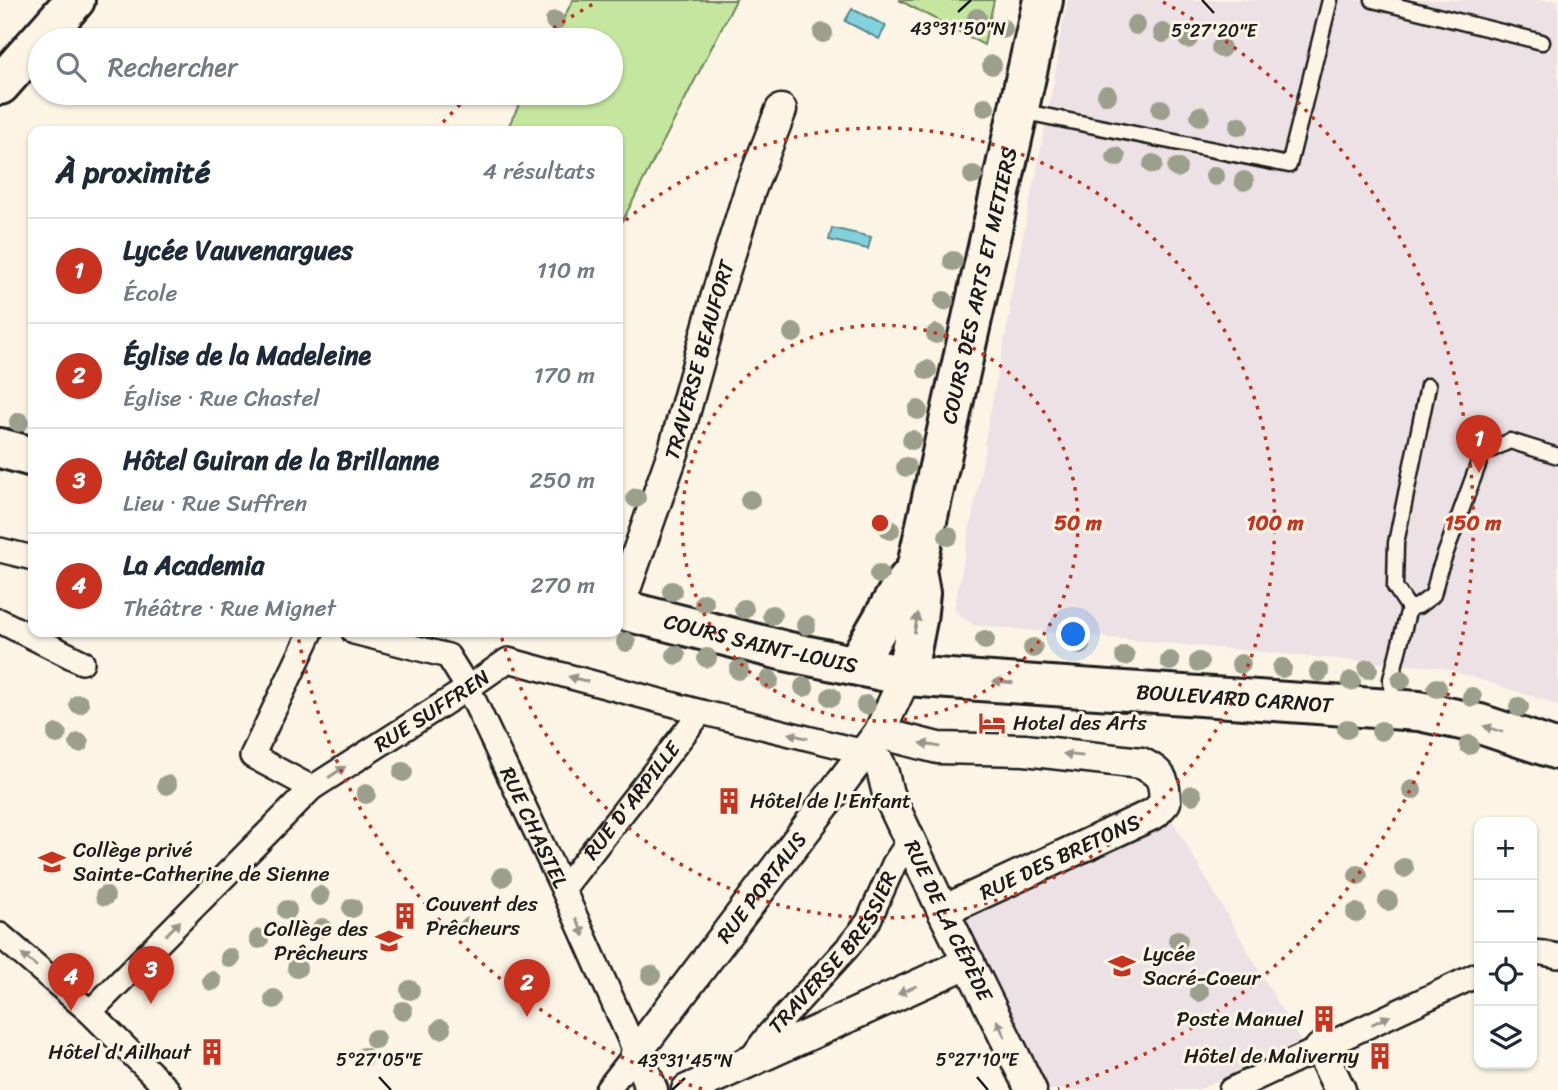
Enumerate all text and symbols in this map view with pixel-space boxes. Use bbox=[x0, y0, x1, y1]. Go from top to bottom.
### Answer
text: 43°31'50"N bbox=[910, 13, 1006, 45]
text: 5°27'20"E bbox=[1171, 15, 1258, 47]
search box bbox=[28, 28, 623, 105]
text: Rechercher bbox=[108, 44, 238, 90]
icon: search bbox=[52, 48, 90, 86]
street label: COURS DES ARTS ET METIERS bbox=[930, 143, 1029, 428]
text: À proximité bbox=[56, 145, 210, 199]
text: 4 résultats bbox=[483, 151, 595, 192]
text: Lycée Vauvenargues bbox=[123, 227, 353, 273]
text: 1 bbox=[74, 250, 84, 291]
text: 110 m bbox=[537, 250, 595, 291]
street label: TRAVERSE BEAUFORT bbox=[653, 254, 746, 465]
text: École bbox=[123, 273, 177, 314]
text: Église de la Madeleine bbox=[123, 332, 371, 378]
text: 2 bbox=[72, 355, 86, 396]
text: 170 m bbox=[534, 355, 595, 396]
text: Église · Rue Chastel bbox=[123, 378, 320, 419]
pin: 1 bbox=[1456, 415, 1502, 473]
text: Hôtel Guiran de la Brillanne bbox=[123, 437, 439, 483]
text: 3 bbox=[73, 460, 85, 501]
text: 250 m bbox=[529, 460, 595, 501]
text: Lieu · Rue Suffren bbox=[123, 483, 307, 524]
text: 50 m bbox=[1054, 504, 1103, 542]
text: 100 m bbox=[1246, 504, 1304, 542]
text: 150 m bbox=[1445, 504, 1502, 542]
centre of rings bbox=[868, 511, 892, 535]
text: La Academia bbox=[123, 542, 264, 588]
text: 4 bbox=[72, 565, 86, 606]
text: 270 m bbox=[530, 565, 595, 606]
text: Théâtre · Rue Mignet bbox=[123, 588, 336, 629]
street label: COURS SAINT-LOUIS bbox=[660, 602, 861, 685]
one-way arrow bbox=[911, 612, 922, 634]
your location bbox=[1056, 617, 1090, 651]
street label: RUE SUFFREN bbox=[366, 659, 498, 763]
one-way arrow bbox=[567, 673, 589, 684]
street label: BOULEVARD CARNOT bbox=[1135, 673, 1336, 724]
one-way arrow bbox=[992, 677, 1014, 688]
place label: Hotel des Arts bbox=[1013, 704, 1147, 742]
hotel icon: Hotel des Arts bbox=[977, 708, 1007, 738]
one-way arrow bbox=[1482, 723, 1503, 734]
one-way arrow bbox=[787, 730, 809, 741]
street label: RUE D'ARPILLE bbox=[573, 732, 691, 869]
one-way arrow bbox=[919, 740, 941, 751]
one-way arrow bbox=[1061, 750, 1083, 761]
street label: RUE CHASTEL bbox=[489, 760, 579, 895]
one-way arrow bbox=[327, 765, 347, 778]
place label: Hôtel de l'Enfant bbox=[750, 782, 911, 820]
building icon: Hôtel de l'Enfant bbox=[714, 786, 744, 816]
street label: RUE DES BRETONS bbox=[973, 803, 1147, 911]
map controls bbox=[1474, 817, 1537, 1069]
button: + bbox=[1474, 817, 1537, 880]
street label: RUE PORTALIS bbox=[706, 823, 817, 952]
place label: Collège privé Sainte-Catherine de Sienne bbox=[73, 831, 330, 893]
street label: RUE DE LA CÉPÈDE bbox=[893, 833, 1004, 1009]
school or university icon: Collège privé Sainte-Catherine de Sienne bbox=[37, 847, 67, 877]
street label: TRAVERSE BRESSIER bbox=[758, 865, 908, 1043]
button: − bbox=[1474, 880, 1537, 943]
place label: Couvent des Prêcheurs bbox=[426, 885, 538, 947]
building icon: Couvent des Prêcheurs bbox=[390, 901, 420, 931]
place label: Collège des Prêcheurs bbox=[264, 910, 368, 972]
one-way arrow bbox=[574, 917, 586, 937]
one-way arrow bbox=[164, 920, 181, 937]
school or university icon: Collège des Prêcheurs bbox=[374, 926, 404, 956]
place label: Lycée Sacré-Coeur bbox=[1143, 935, 1262, 997]
button: locate bbox=[1474, 943, 1537, 1006]
pin: 3 bbox=[128, 946, 174, 1004]
school or university icon: Lycée Sacré-Coeur bbox=[1107, 951, 1137, 981]
one-way arrow bbox=[20, 952, 38, 967]
pin: 4 bbox=[48, 953, 94, 1011]
pin: 2 bbox=[504, 959, 550, 1017]
one-way arrow bbox=[896, 985, 917, 996]
place label: Poste Manuel bbox=[1177, 1000, 1304, 1038]
building icon: Poste Manuel bbox=[1309, 1004, 1339, 1034]
button: layers bbox=[1474, 1006, 1537, 1069]
one-way arrow bbox=[1371, 1014, 1392, 1025]
one-way arrow bbox=[995, 1019, 1007, 1039]
place label: Hôtel d'Ailhaut bbox=[48, 1033, 193, 1071]
building icon: Hôtel d'Ailhaut bbox=[197, 1037, 227, 1067]
place label: Hôtel de Maliverny bbox=[1184, 1037, 1359, 1075]
building icon: Hôtel de Maliverny bbox=[1365, 1041, 1395, 1071]
text: 5°27'05"E bbox=[336, 1044, 423, 1076]
text: 5°27'10"E bbox=[936, 1044, 1019, 1076]
text: 43°31'45"N bbox=[637, 1045, 733, 1077]

